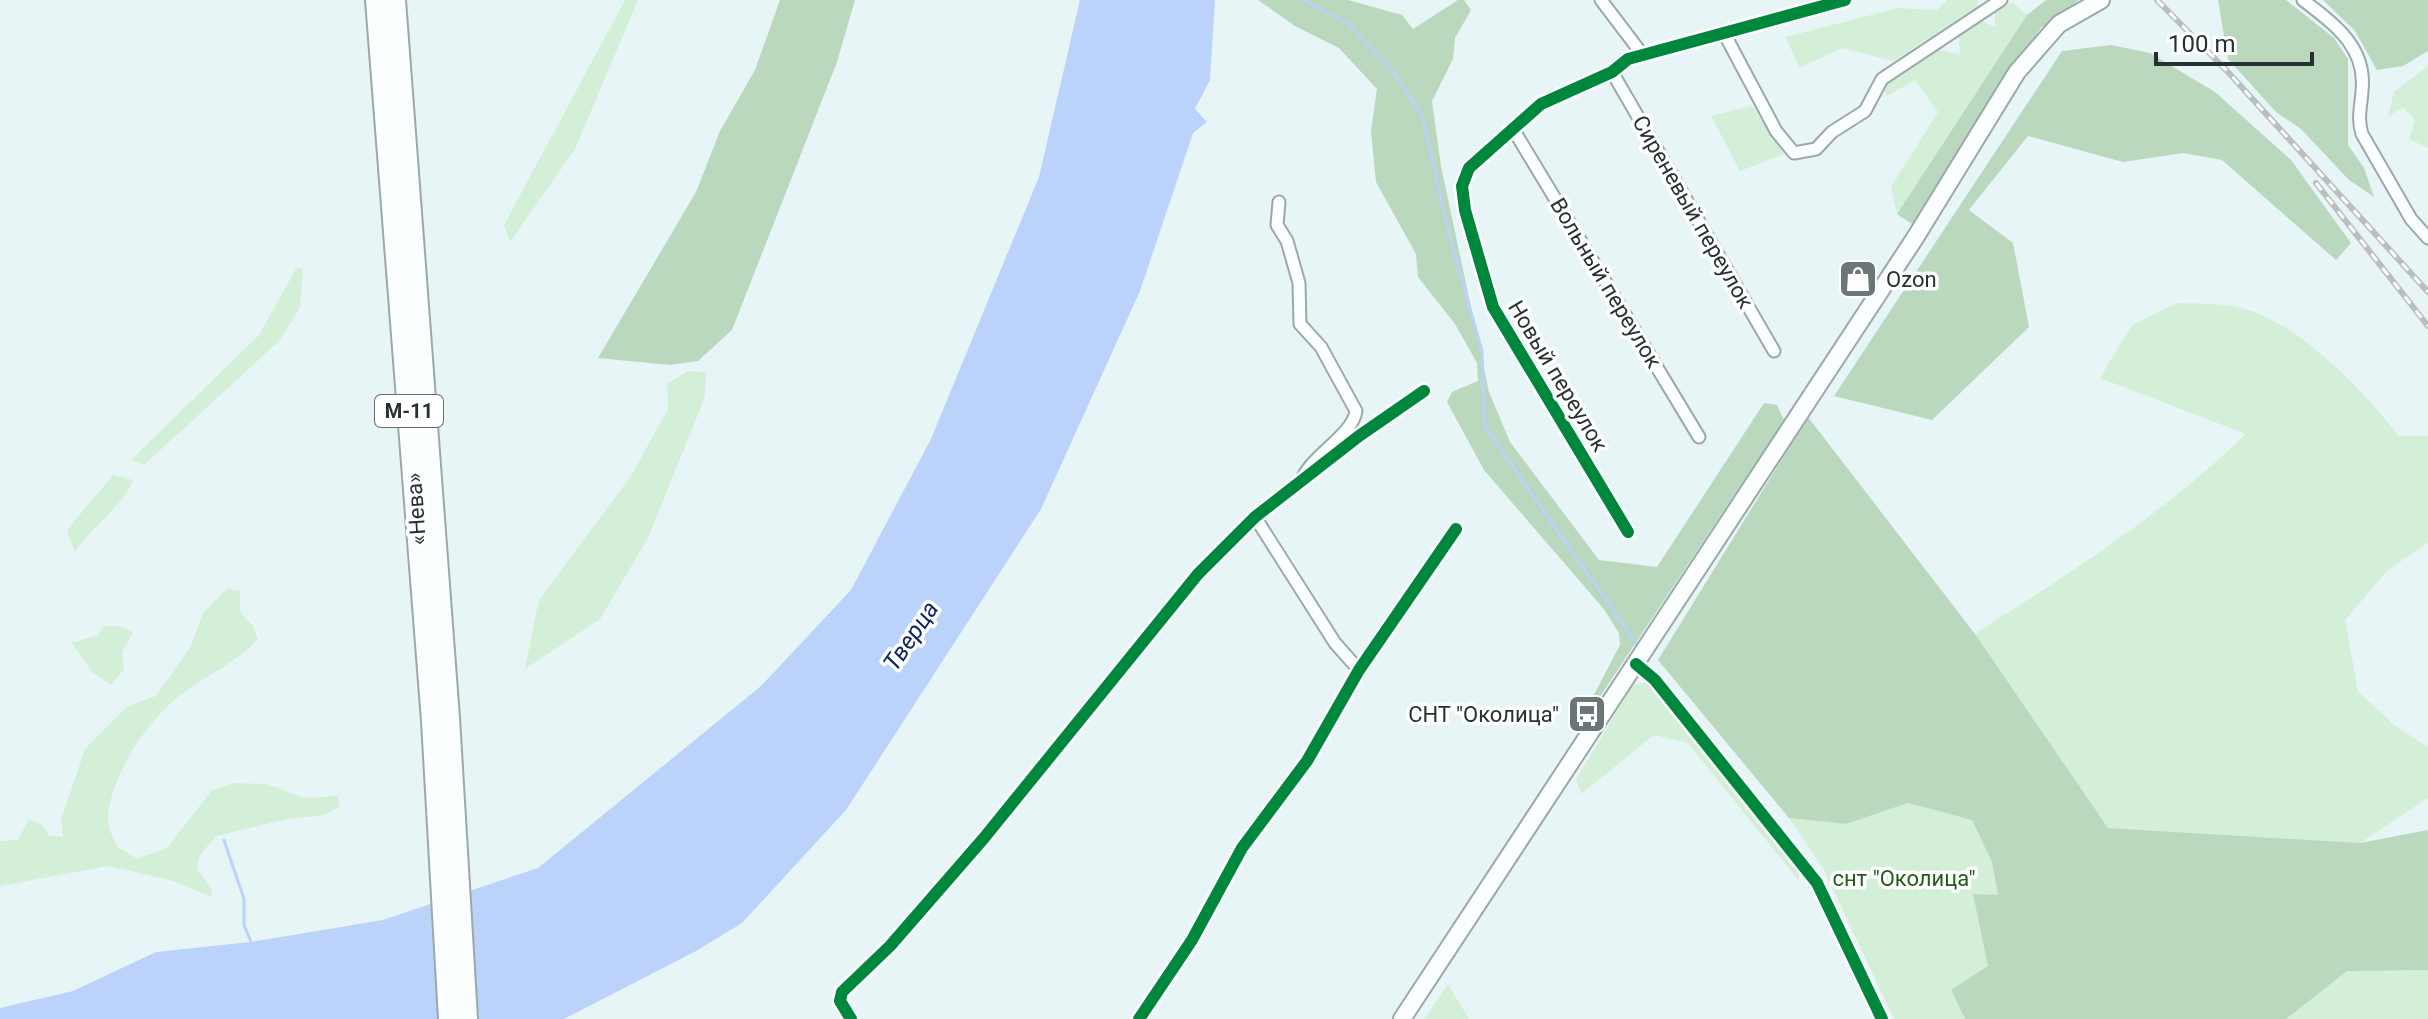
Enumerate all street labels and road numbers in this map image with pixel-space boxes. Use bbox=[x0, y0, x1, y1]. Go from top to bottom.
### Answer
street label: Сиреневый переулок bbox=[1628, 111, 1759, 313]
street label: Вольный переулок bbox=[1545, 193, 1667, 373]
street label: Новый переулок bbox=[1503, 296, 1613, 456]
road number: М-11 bbox=[375, 395, 443, 427]
street label: «Нева» bbox=[401, 472, 431, 546]

